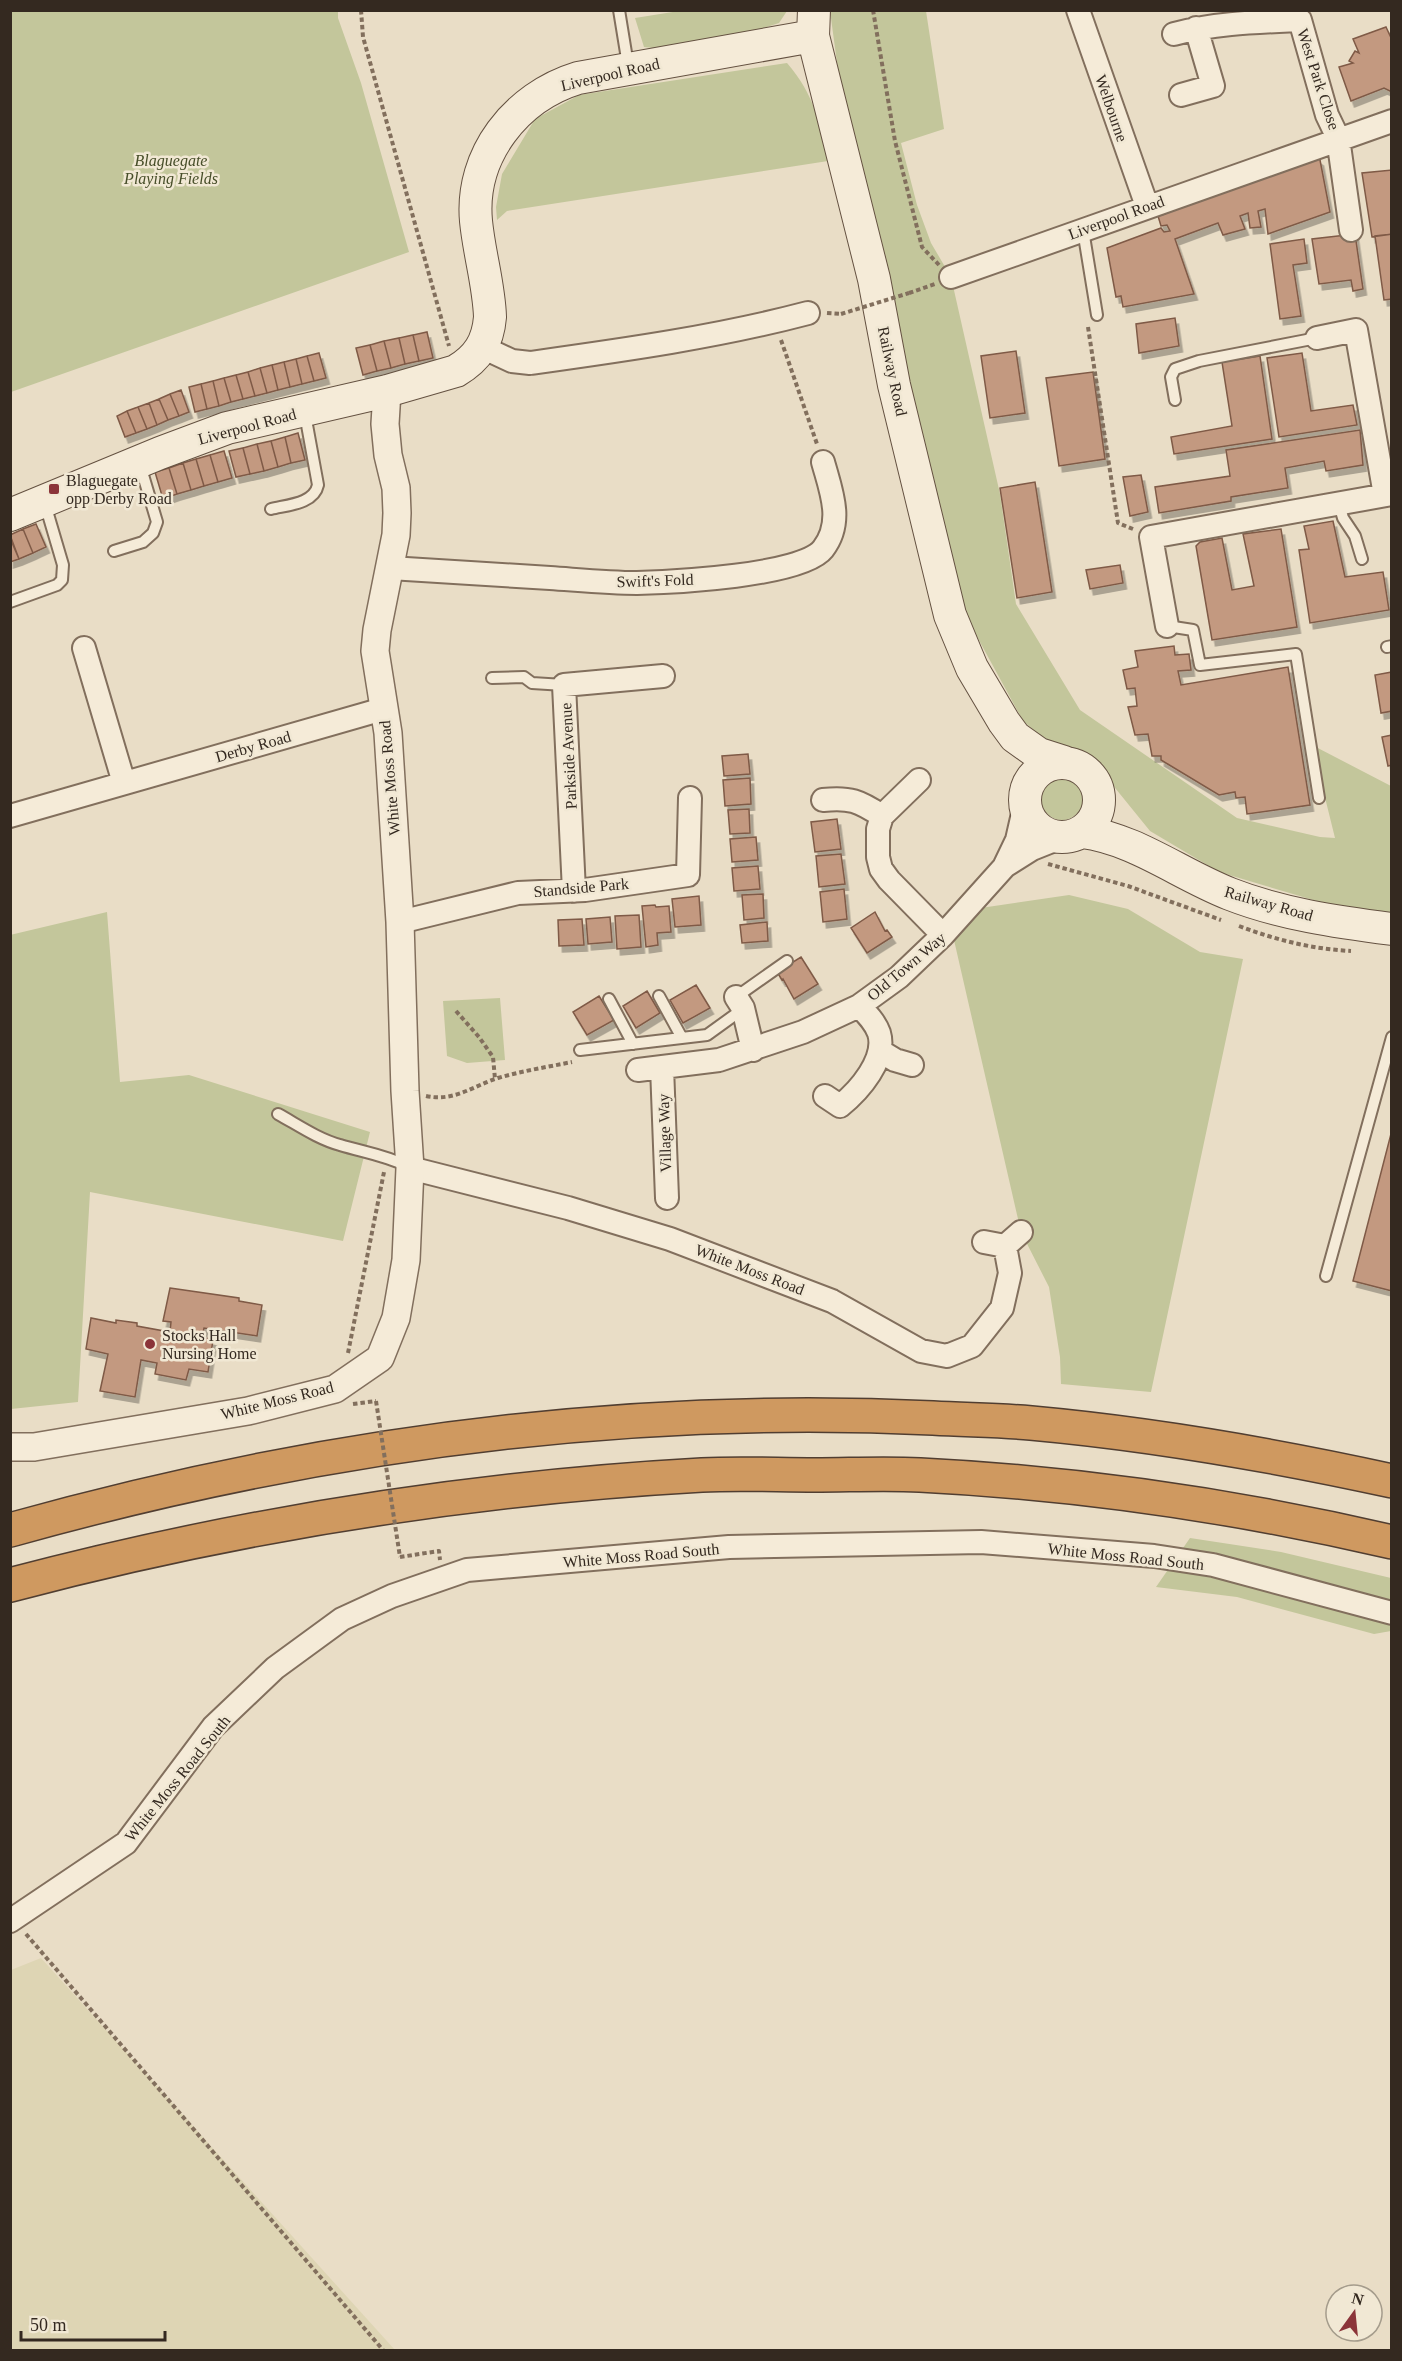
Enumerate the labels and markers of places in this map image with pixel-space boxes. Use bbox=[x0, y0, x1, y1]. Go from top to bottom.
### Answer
place label: Blaguegate opp Derby Road bbox=[66, 472, 172, 508]
marker: Blaguegate opp Derby Road bbox=[47, 482, 61, 496]
place label: Stocks Hall Nursing Home bbox=[162, 1327, 257, 1363]
marker: Stocks Hall Nursing Home bbox=[143, 1337, 157, 1351]

